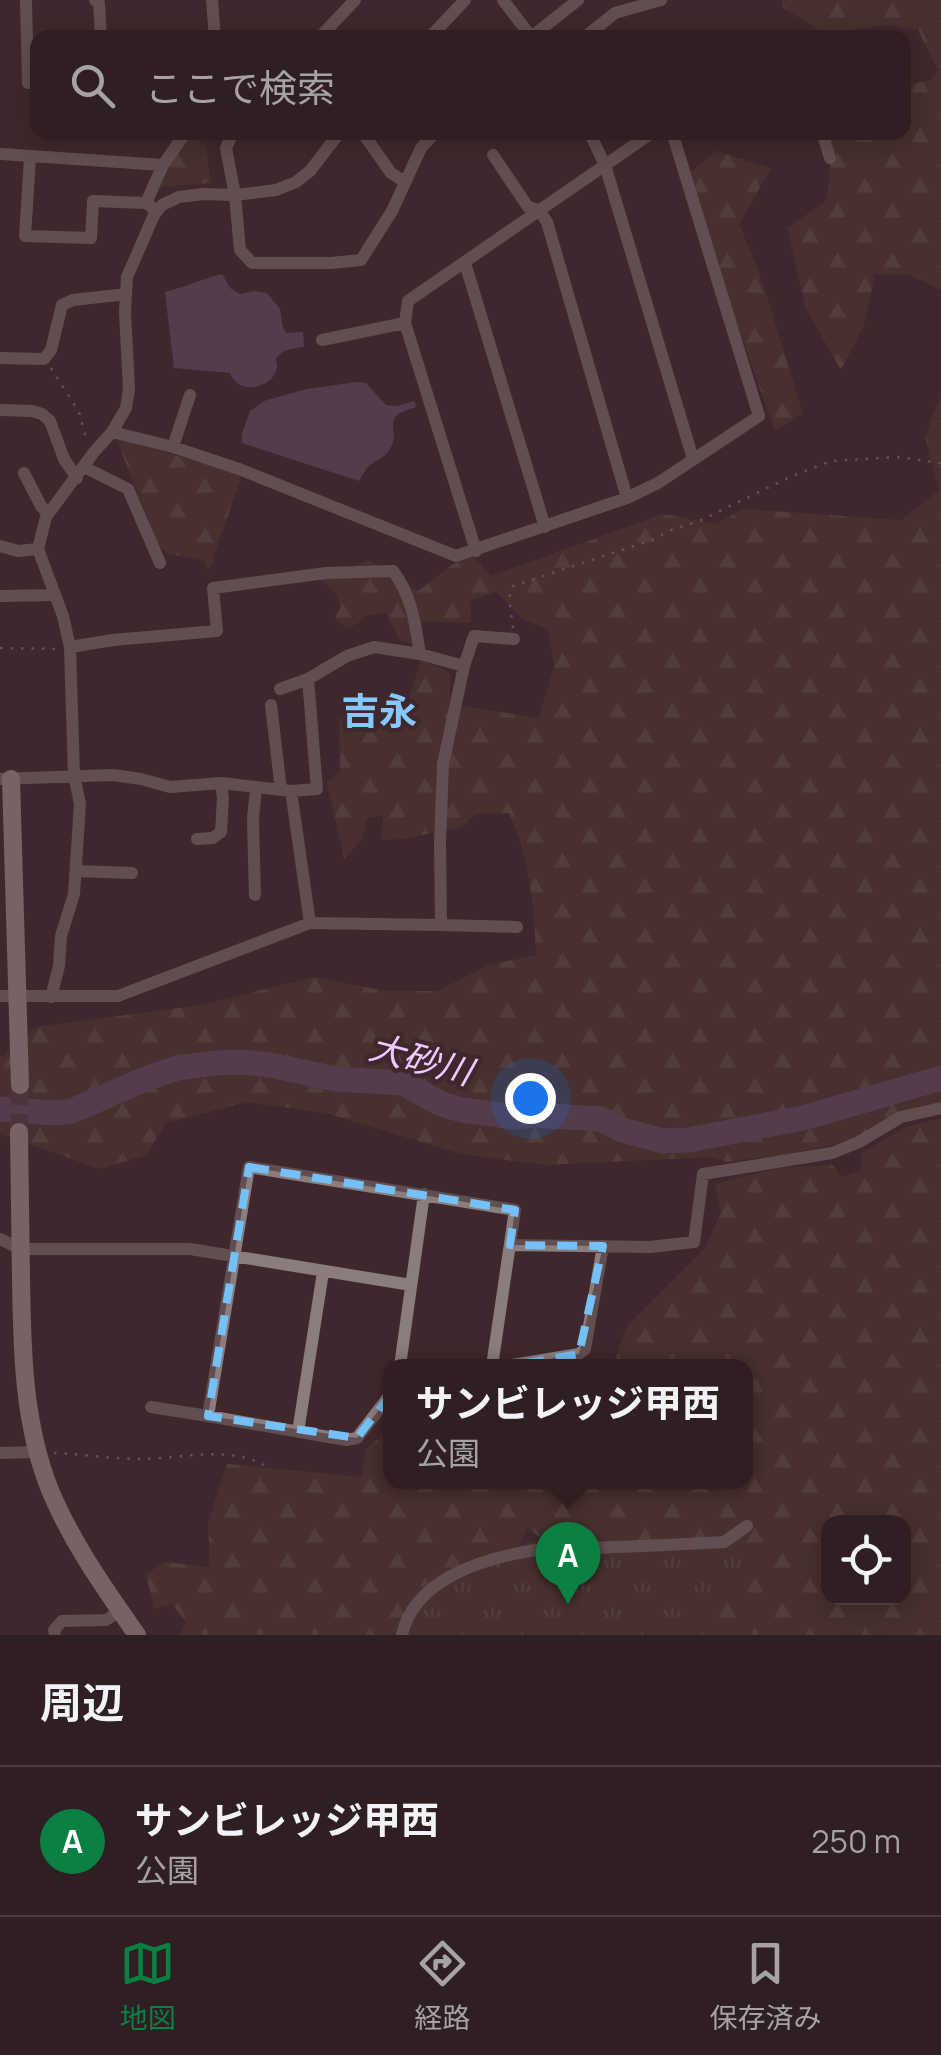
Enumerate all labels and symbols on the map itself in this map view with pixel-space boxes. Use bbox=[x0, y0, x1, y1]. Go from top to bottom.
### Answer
district label: 吉永 bbox=[341, 684, 417, 736]
water label: 大砂川 bbox=[364, 1022, 482, 1097]
your location bbox=[505, 1073, 556, 1124]
pin: A bbox=[536, 1522, 600, 1604]

